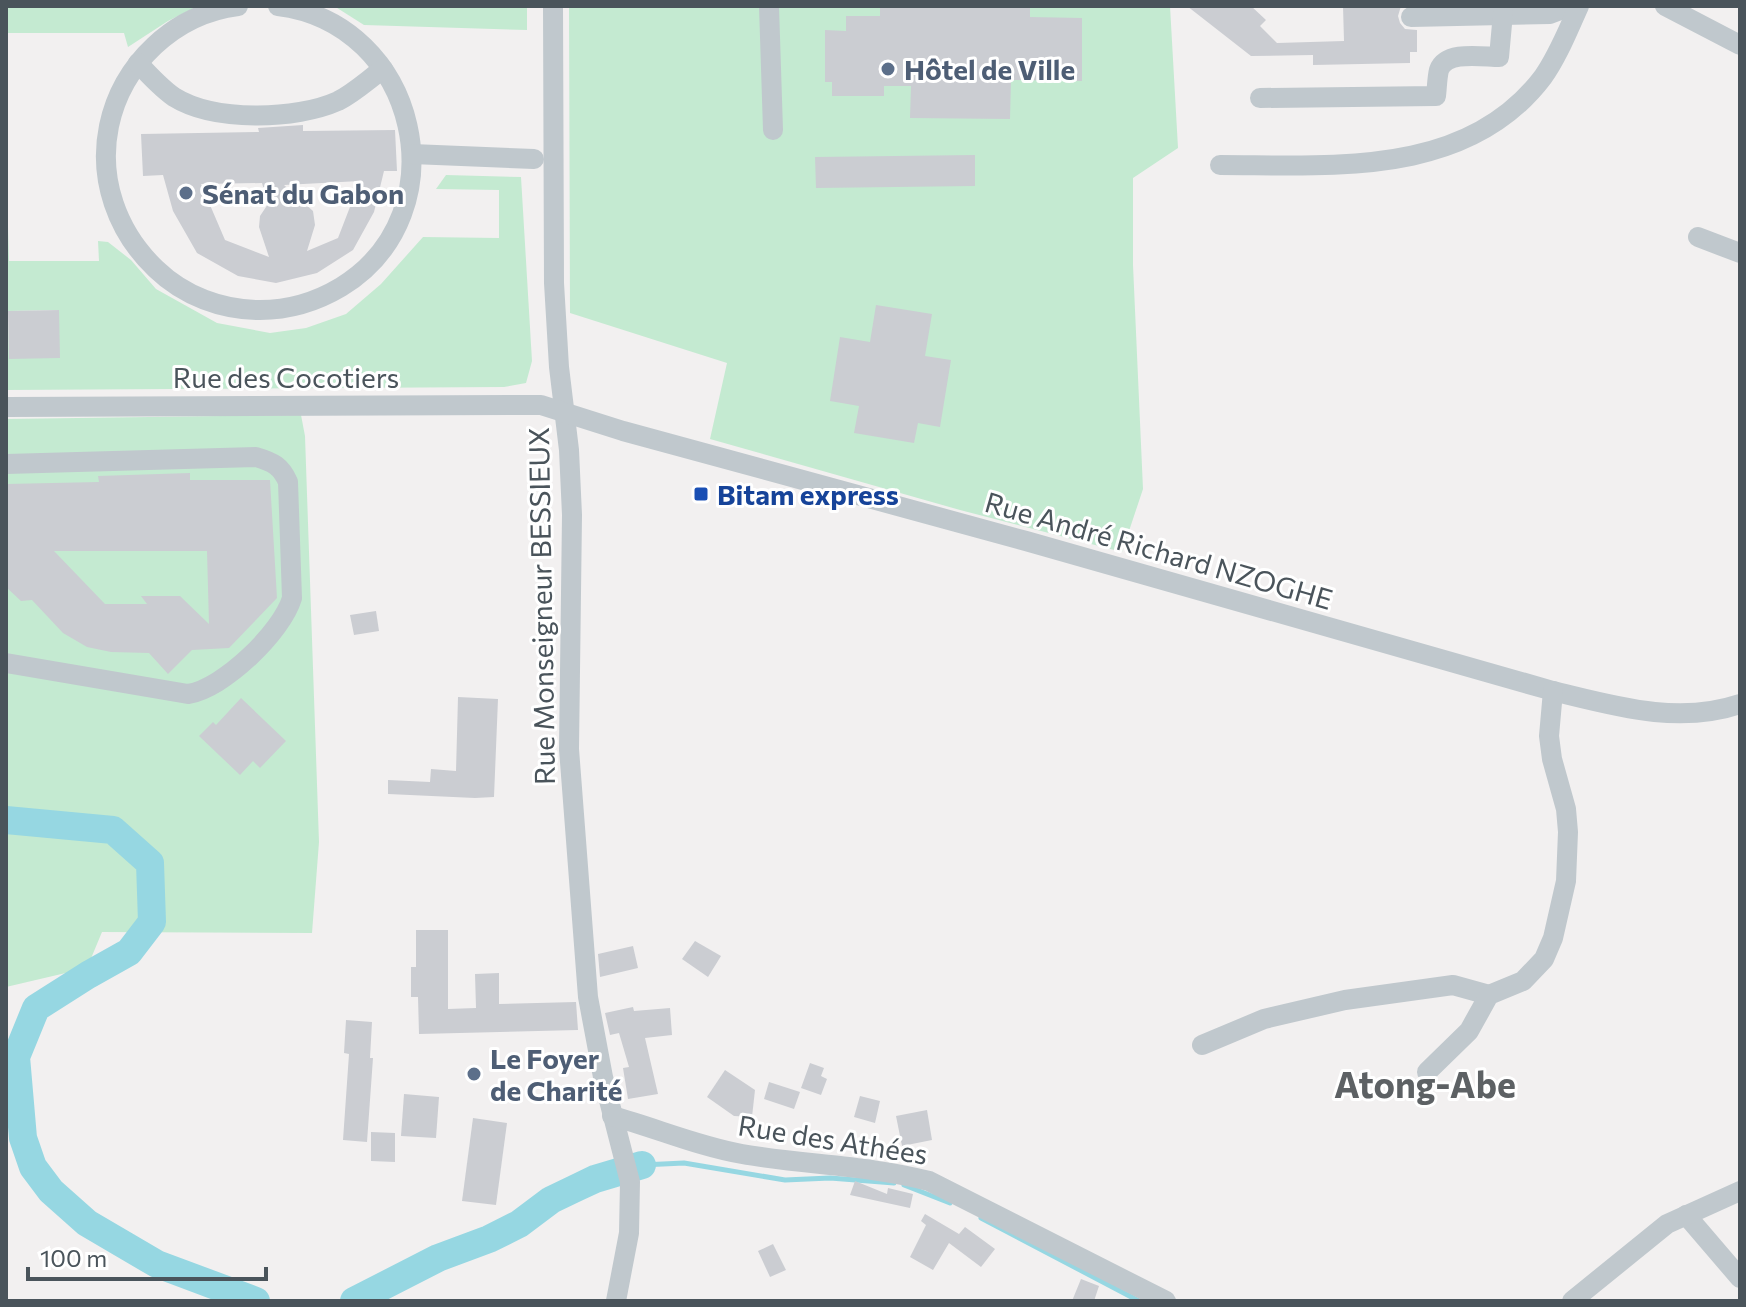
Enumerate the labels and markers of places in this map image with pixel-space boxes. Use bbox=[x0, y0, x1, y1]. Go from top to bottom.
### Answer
place label: Hôtel de Ville bbox=[904, 52, 1075, 86]
marker: Hôtel de Ville bbox=[879, 60, 897, 78]
place label: Sénat du Gabon bbox=[202, 176, 404, 210]
marker: Sénat du Gabon bbox=[177, 184, 195, 202]
place label: Bitam express bbox=[717, 477, 899, 511]
marker: Bitam express bbox=[692, 485, 710, 503]
place label: Le Foyer de Charité bbox=[490, 1041, 622, 1107]
marker: Le Foyer de Charité bbox=[465, 1065, 483, 1083]

